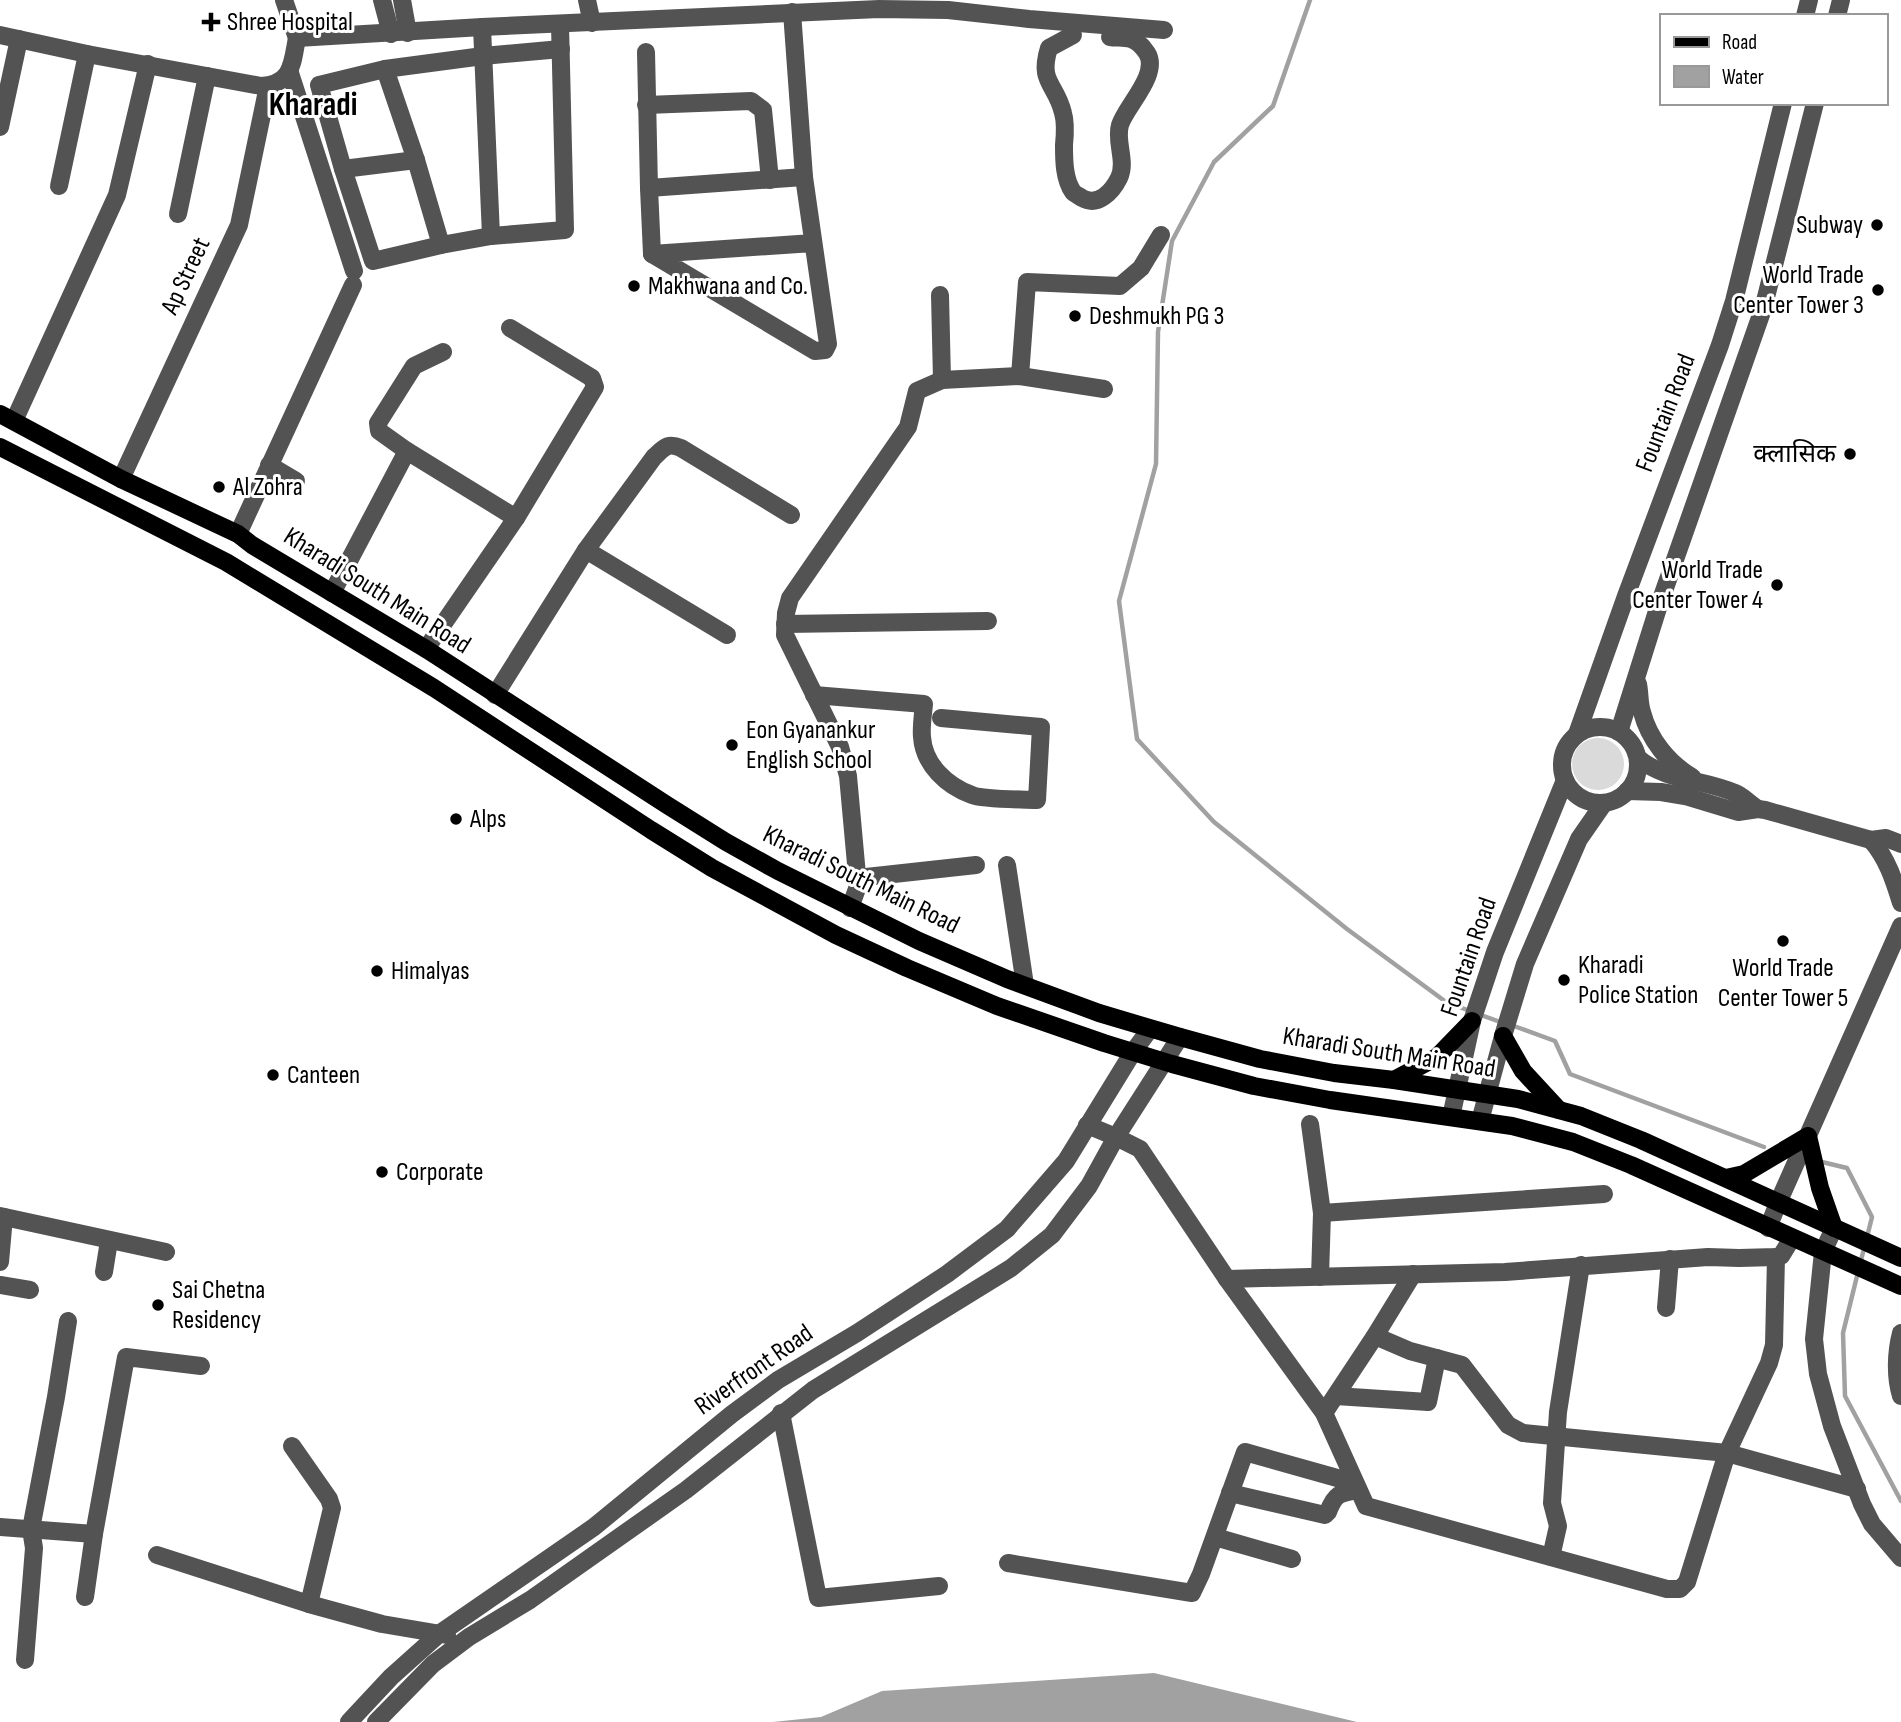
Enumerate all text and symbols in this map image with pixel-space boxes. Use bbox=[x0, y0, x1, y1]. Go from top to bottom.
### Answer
place label: Shree Hospital bbox=[227, 7, 353, 38]
marker: Shree Hospital bbox=[201, 12, 221, 32]
legend bbox=[1660, 14, 1887, 105]
text: Road bbox=[1722, 30, 1757, 55]
text: Water bbox=[1722, 65, 1764, 90]
district label: Kharadi bbox=[269, 85, 357, 125]
place label: Subway bbox=[1796, 210, 1863, 241]
marker: Subway bbox=[1869, 217, 1885, 233]
street label: Ap Street bbox=[154, 233, 217, 320]
place label: World Trade Center Tower 3 bbox=[1733, 260, 1864, 321]
place label: Makhwana and Co. bbox=[648, 271, 808, 302]
marker: Makhwana and Co. bbox=[626, 278, 642, 294]
marker: World Trade Center Tower 3 bbox=[1870, 282, 1886, 298]
place label: Deshmukh PG 3 bbox=[1089, 301, 1225, 332]
marker: Deshmukh PG 3 bbox=[1067, 308, 1083, 324]
street label: Fountain Road bbox=[1629, 350, 1703, 476]
place label: क्लासिक bbox=[1753, 439, 1837, 470]
marker: क्लासिक bbox=[1842, 446, 1858, 462]
place label: Al Zohra bbox=[232, 472, 303, 503]
marker: Al Zohra bbox=[211, 479, 227, 495]
street label: Kharadi South Main Road bbox=[278, 521, 476, 661]
place label: World Trade Center Tower 4 bbox=[1632, 555, 1763, 616]
marker: World Trade Center Tower 4 bbox=[1769, 577, 1785, 593]
place label: Eon Gyanankur English School bbox=[746, 715, 876, 776]
marker: Eon Gyanankur English School bbox=[724, 737, 740, 753]
place label: Alps bbox=[469, 804, 506, 835]
marker: Alps bbox=[448, 811, 464, 827]
street label: Kharadi South Main Road bbox=[758, 819, 964, 941]
street label: Fountain Road bbox=[1434, 893, 1504, 1021]
marker: World Trade Center Tower 5 bbox=[1775, 933, 1791, 949]
place label: Kharadi Police Station bbox=[1578, 950, 1698, 1011]
place label: World Trade Center Tower 5 bbox=[1718, 953, 1848, 1014]
place label: Himalyas bbox=[391, 956, 470, 987]
marker: Himalyas bbox=[369, 963, 385, 979]
marker: Kharadi Police Station bbox=[1556, 972, 1572, 988]
street label: Kharadi South Main Road bbox=[1281, 1021, 1497, 1085]
place label: Canteen bbox=[287, 1060, 360, 1091]
marker: Canteen bbox=[265, 1067, 281, 1083]
place label: Corporate bbox=[396, 1157, 483, 1188]
marker: Corporate bbox=[374, 1164, 390, 1180]
place label: Sai Chetna Residency bbox=[172, 1275, 265, 1336]
marker: Sai Chetna Residency bbox=[150, 1297, 166, 1313]
street label: Riverfront Road bbox=[689, 1318, 819, 1422]

